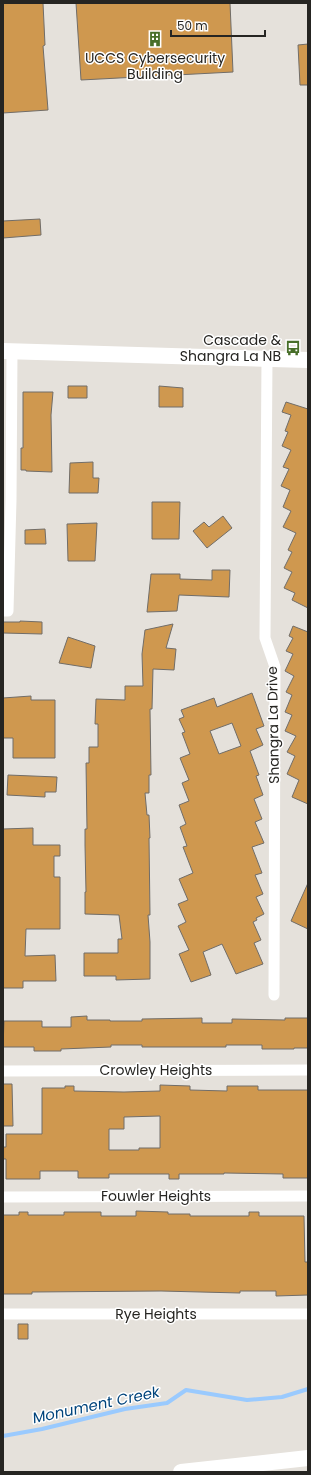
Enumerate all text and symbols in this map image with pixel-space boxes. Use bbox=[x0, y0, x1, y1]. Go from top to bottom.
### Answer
scale bar bbox=[171, 12, 265, 38]
text: 50 m bbox=[177, 17, 208, 34]
building icon: UCCS Cybersecurity Building bbox=[146, 30, 164, 48]
place label: UCCS Cybersecurity Building bbox=[85, 48, 225, 84]
place label: Cascade & Shangra La NB bbox=[180, 330, 282, 366]
bus stop icon: Cascade & Shangra La NB bbox=[284, 339, 302, 357]
street label: Shangra La Drive bbox=[262, 666, 284, 784]
street label: Crowley Heights bbox=[100, 1060, 212, 1080]
street label: Fouwler Heights bbox=[101, 1186, 211, 1206]
street label: Rye Heights bbox=[115, 1304, 197, 1324]
water label: Monument Creek bbox=[30, 1381, 163, 1428]

